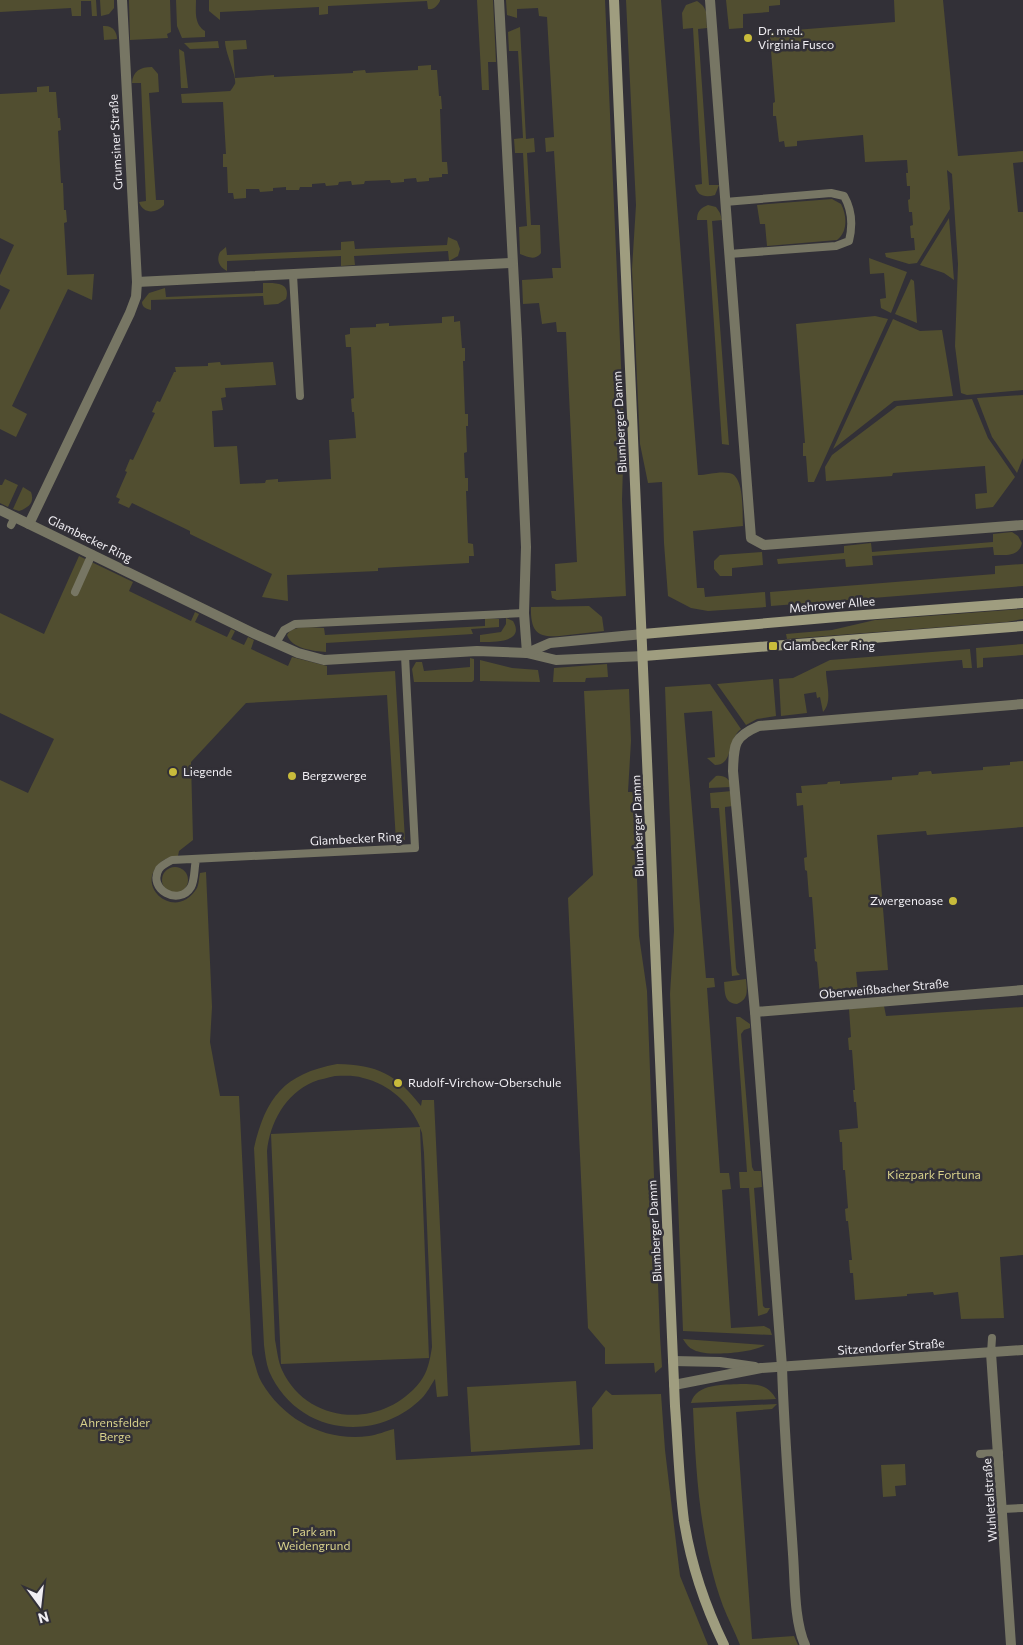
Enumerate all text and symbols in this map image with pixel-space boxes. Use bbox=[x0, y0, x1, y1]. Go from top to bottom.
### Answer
place label: Dr. med. Virginia Fusco bbox=[758, 23, 834, 51]
marker: Dr. med. Virginia Fusco bbox=[742, 32, 754, 44]
street label: Grumsiner Straße bbox=[105, 94, 125, 190]
street label: Blumberger Damm bbox=[609, 371, 629, 473]
street label: Glambecker Ring bbox=[46, 512, 135, 565]
street label: Mehrower Allee bbox=[788, 593, 875, 615]
place label: Glambecker Ring bbox=[783, 638, 876, 652]
marker: Glambecker Ring bbox=[767, 640, 779, 652]
place label: Liegende bbox=[183, 764, 232, 778]
marker: Liegende bbox=[167, 766, 179, 778]
place label: Bergzwerge bbox=[302, 768, 367, 782]
marker: Bergzwerge bbox=[286, 770, 298, 782]
street label: Blumberger Damm bbox=[628, 775, 646, 877]
street label: Glambecker Ring bbox=[310, 829, 403, 847]
place label: Zwergenoase bbox=[870, 893, 943, 907]
marker: Zwergenoase bbox=[947, 895, 959, 907]
street label: Oberweißbacher Straße bbox=[818, 975, 949, 1001]
place label: Rudolf-Virchow-Oberschule bbox=[408, 1075, 561, 1089]
marker: Rudolf-Virchow-Oberschule bbox=[392, 1077, 404, 1089]
park label: Kiezpark Fortuna bbox=[887, 1167, 981, 1181]
street label: Blumberger Damm bbox=[644, 1180, 664, 1282]
street label: Sitzendorfer Straße bbox=[837, 1335, 945, 1357]
park label: Ahrensfelder Berge bbox=[80, 1415, 150, 1443]
street label: Wuhletalstraße bbox=[979, 1458, 999, 1542]
park label: Park am Weidengrund bbox=[278, 1524, 350, 1552]
north arrow bbox=[15, 1580, 65, 1630]
text: N bbox=[36, 1608, 51, 1628]

